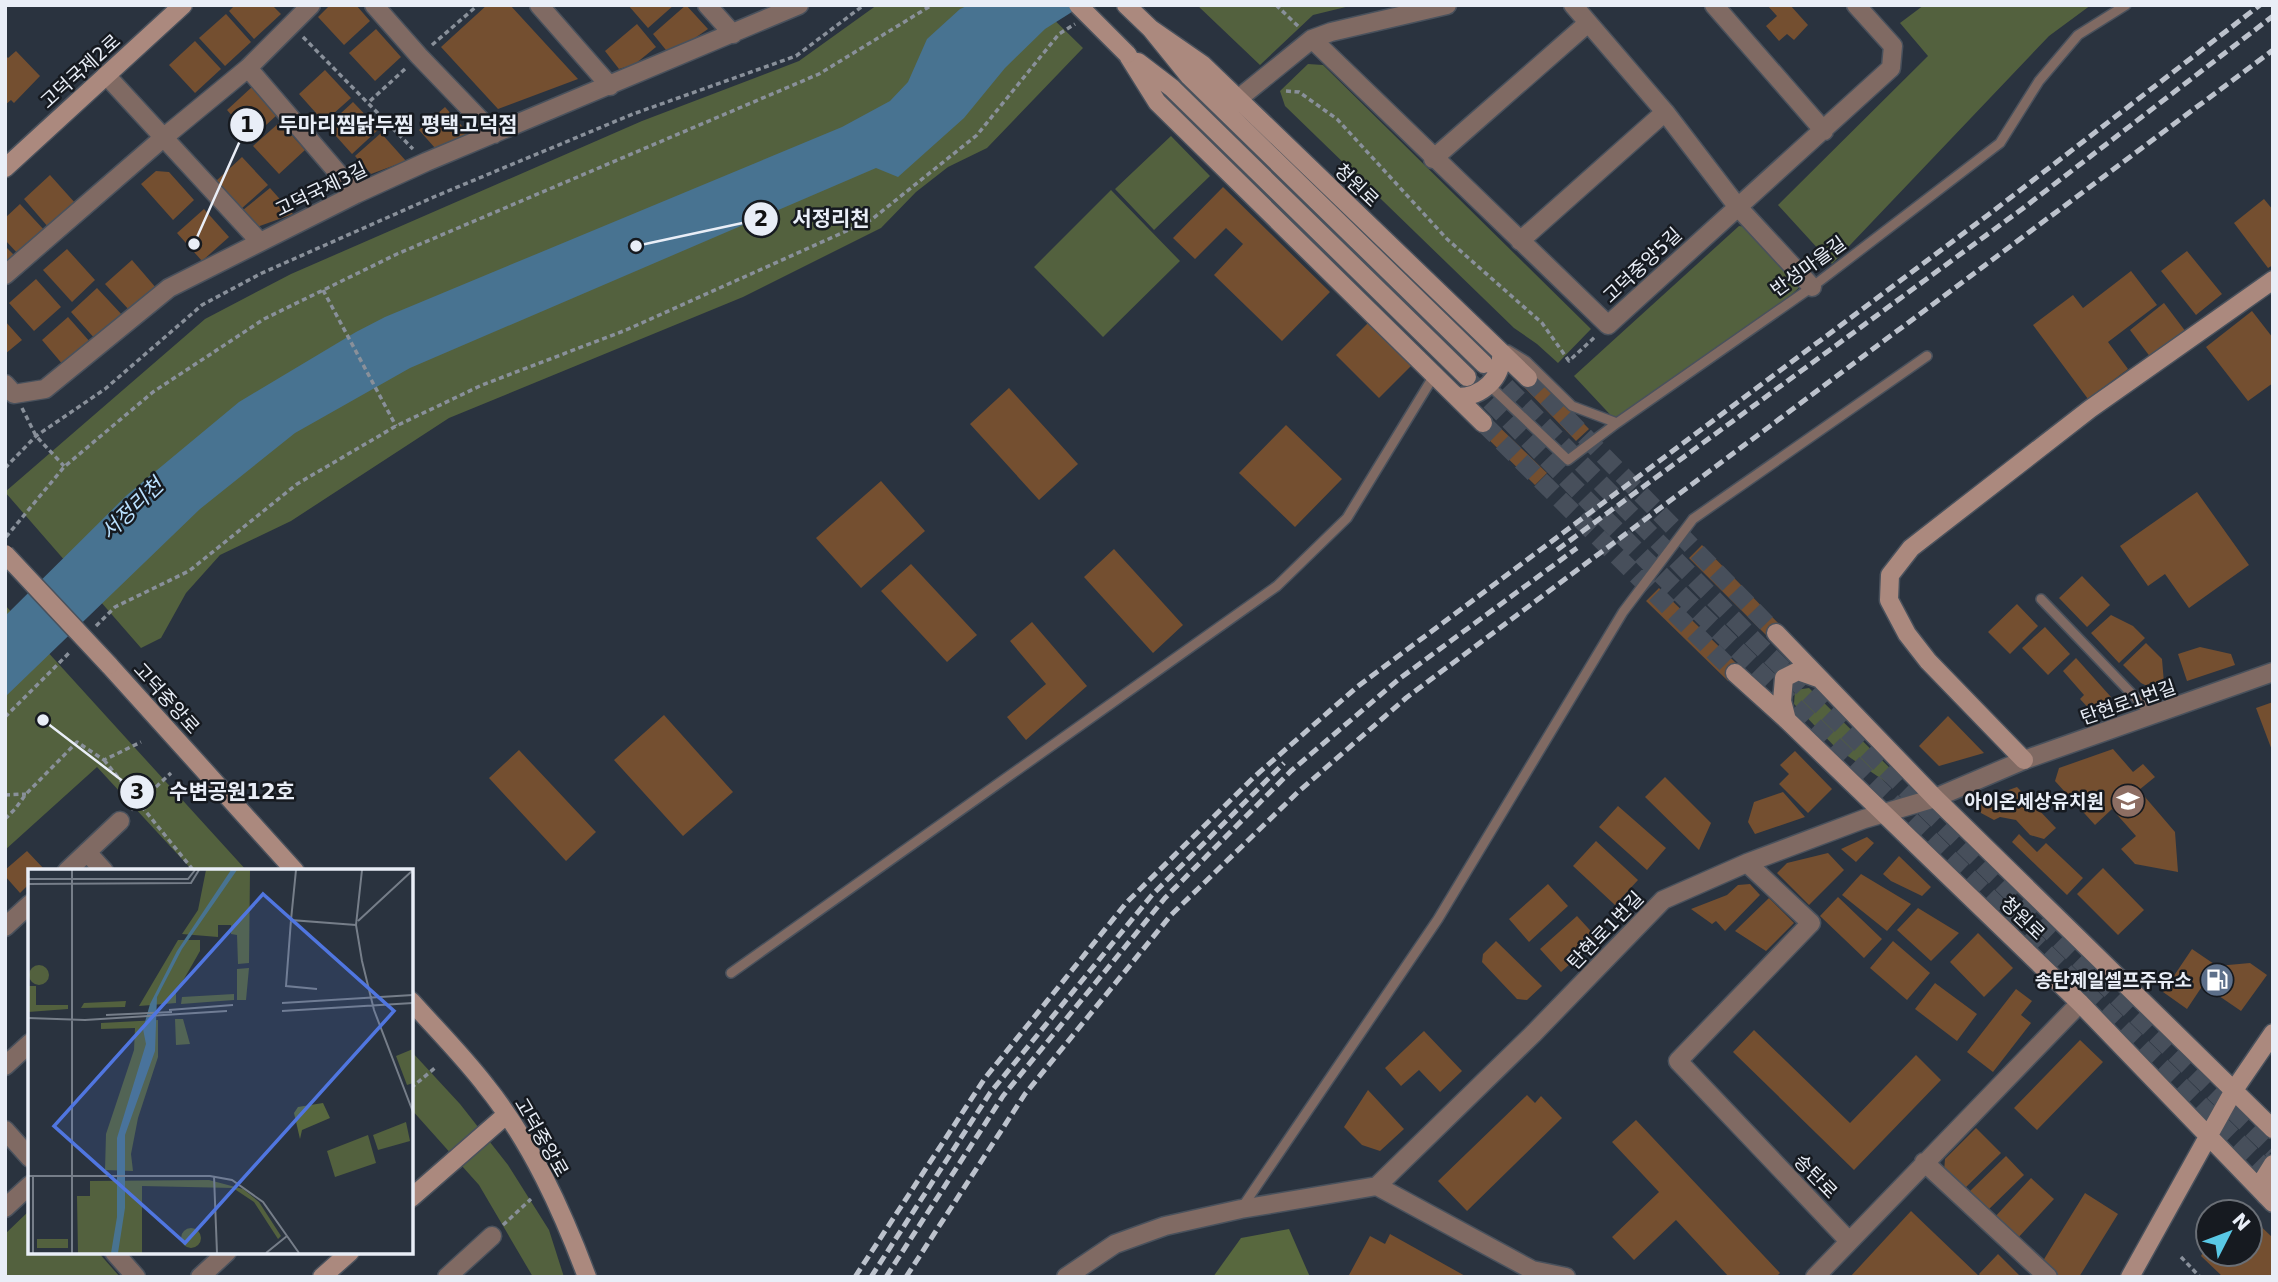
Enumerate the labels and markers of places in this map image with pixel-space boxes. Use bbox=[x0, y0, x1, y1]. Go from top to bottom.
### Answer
callout: 두마리찜닭두찜 평택고덕점 bbox=[230, 104, 532, 146]
callout: 서정리천 bbox=[744, 198, 884, 240]
callout: 수변공원12호 bbox=[120, 771, 309, 813]
school or university icon: 아이온세상유치원 bbox=[2109, 782, 2147, 820]
place label: 아이온세상유치원 bbox=[1964, 790, 2104, 812]
fuel station icon: 송탄제일셀프주유소 bbox=[2198, 961, 2236, 999]
place label: 송탄제일셀프주유소 bbox=[2035, 969, 2192, 991]

